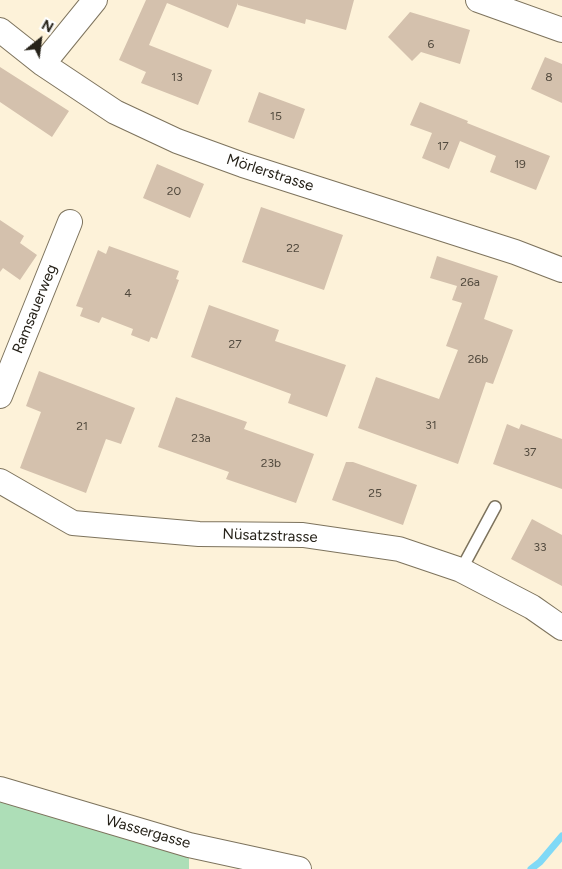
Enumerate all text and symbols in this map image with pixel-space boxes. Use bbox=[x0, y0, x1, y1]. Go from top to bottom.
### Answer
north arrow bbox=[15, 15, 65, 65]
text: N bbox=[39, 16, 56, 36]
house number: 6 bbox=[428, 37, 434, 51]
house number: 13 bbox=[171, 70, 183, 84]
house number: 8 bbox=[545, 70, 553, 84]
house number: 15 bbox=[270, 109, 282, 123]
house number: 17 bbox=[437, 139, 449, 153]
street label: Mörlerstrasse bbox=[224, 150, 316, 196]
house number: 19 bbox=[514, 157, 526, 171]
house number: 20 bbox=[167, 184, 181, 198]
house number: 22 bbox=[286, 241, 300, 255]
street label: Ramsauerweg bbox=[9, 262, 61, 356]
house number: 26a bbox=[460, 275, 480, 289]
house number: 4 bbox=[124, 286, 132, 300]
house number: 27 bbox=[228, 337, 242, 351]
house number: 26b bbox=[468, 352, 488, 366]
house number: 31 bbox=[425, 418, 437, 432]
house number: 21 bbox=[76, 419, 88, 433]
house number: 23a bbox=[191, 431, 211, 445]
house number: 37 bbox=[524, 445, 536, 459]
house number: 23b bbox=[261, 456, 281, 470]
house number: 25 bbox=[368, 486, 382, 500]
street label: Nüsatzstrasse bbox=[222, 525, 318, 547]
house number: 33 bbox=[533, 540, 547, 554]
street label: Wassergasse bbox=[104, 811, 192, 853]

